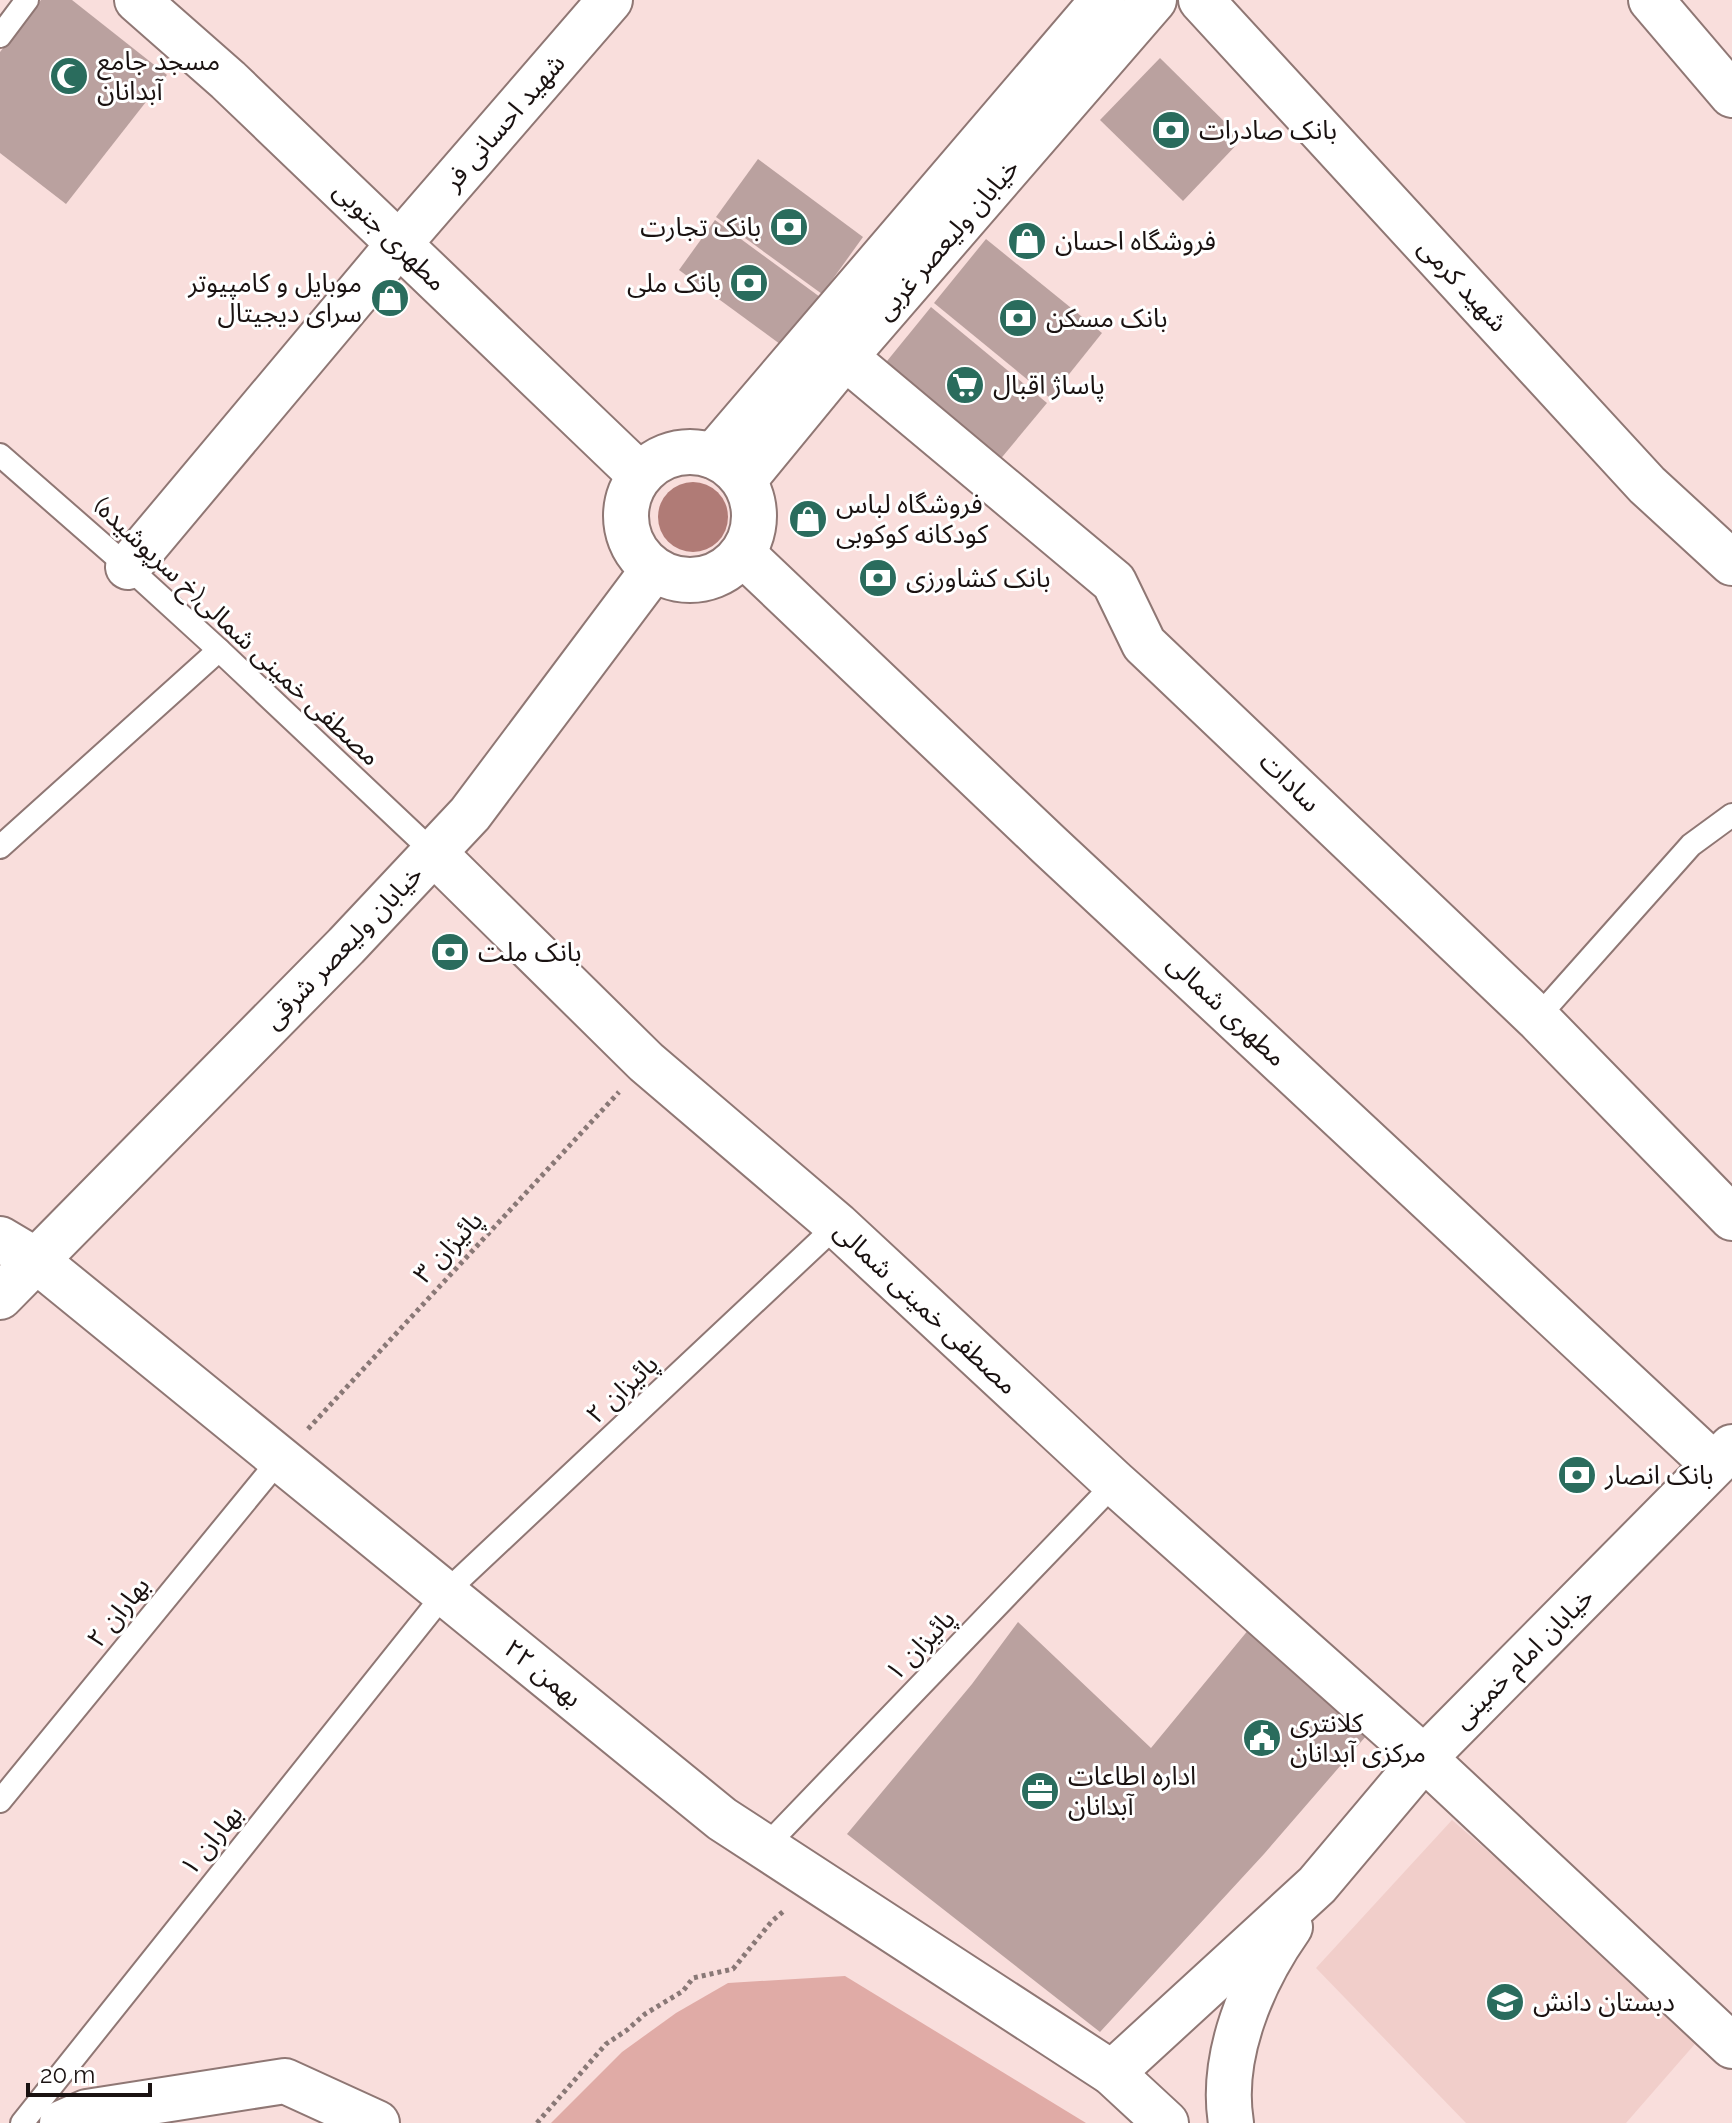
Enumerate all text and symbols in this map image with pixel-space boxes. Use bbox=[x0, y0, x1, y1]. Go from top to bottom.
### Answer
place label: مسجد جامع آبدانان bbox=[97, 46, 220, 106]
street label: شهید احسانی فر bbox=[436, 48, 571, 197]
mosque icon: مسجد جامع آبدانان bbox=[48, 55, 90, 97]
bank icon: بانک صادرات bbox=[1150, 109, 1192, 151]
place label: بانک صادرات bbox=[1199, 115, 1337, 145]
street label: خیابان ولیعصر غربی bbox=[869, 152, 1025, 326]
street label: مطهری جنوبی bbox=[328, 175, 452, 297]
bank icon: بانک تجارت bbox=[768, 206, 810, 248]
place label: بانک تجارت bbox=[640, 212, 761, 242]
shop icon: فروشگاه احسان bbox=[1006, 220, 1048, 262]
place label: فروشگاه احسان bbox=[1055, 226, 1216, 256]
street label: شهید کرمی bbox=[1412, 232, 1514, 338]
bank icon: بانک ملی bbox=[728, 262, 770, 304]
place label: موبایل و کامپیوتر سرای دیجیتال bbox=[187, 268, 362, 328]
place label: بانک ملی bbox=[627, 268, 721, 298]
shop icon: موبایل و کامپیوتر سرای دیجیتال bbox=[369, 277, 411, 319]
bank icon: بانک مسکن bbox=[997, 297, 1039, 339]
place label: بانک مسکن bbox=[1046, 303, 1167, 333]
supermarket icon: پاساژ اقبال bbox=[944, 364, 986, 406]
place label: پاساژ اقبال bbox=[993, 370, 1105, 402]
place label: فروشگاه لباس کودکانه کوکوبی bbox=[836, 489, 988, 549]
street label: مصطفی خمینی شمالی(خ سرپوشیده) bbox=[85, 490, 386, 775]
shop icon: فروشگاه لباس کودکانه کوکوبی bbox=[787, 498, 829, 540]
bank icon: بانک کشاورزی bbox=[857, 557, 899, 599]
place label: بانک کشاورزی bbox=[906, 563, 1050, 593]
street label: سادات bbox=[1254, 746, 1326, 818]
street label: خیابان ولیعصر شرقی bbox=[257, 859, 429, 1035]
bank icon: بانک ملت bbox=[429, 931, 471, 973]
place label: بانک ملت bbox=[478, 937, 581, 967]
street label: مطهری شمالی bbox=[1162, 948, 1292, 1072]
street label: پائیزان ۳ bbox=[407, 1205, 490, 1291]
street label: مصطفی خمینی شمالی bbox=[828, 1216, 1024, 1400]
street label: پائیزان ۲ bbox=[580, 1348, 666, 1431]
bank icon: بانک انصار bbox=[1556, 1454, 1598, 1496]
place label: بانک انصار bbox=[1604, 1460, 1714, 1490]
street label: بهاران ۲ bbox=[80, 1571, 156, 1653]
street label: خیابان امام خمینی bbox=[1447, 1582, 1603, 1738]
street label: پائیزان ۱ bbox=[879, 1603, 963, 1688]
street label: ۲۲ بهمن bbox=[498, 1633, 588, 1713]
place label: کلانتری مرکزی آبدانان bbox=[1290, 1708, 1426, 1768]
public building icon: کلانتری مرکزی آبدانان bbox=[1241, 1717, 1283, 1759]
place label: اداره اطاعات آبدانان bbox=[1068, 1761, 1196, 1821]
office icon: اداره اطاعات آبدانان bbox=[1019, 1770, 1061, 1812]
street label: بهاران ۱ bbox=[173, 1799, 249, 1881]
school or university icon: دبستان دانش bbox=[1484, 1981, 1526, 2023]
place label: دبستان دانش bbox=[1533, 1987, 1675, 2017]
scale bar bbox=[28, 2047, 150, 2097]
text: 20 m bbox=[40, 2060, 95, 2089]

